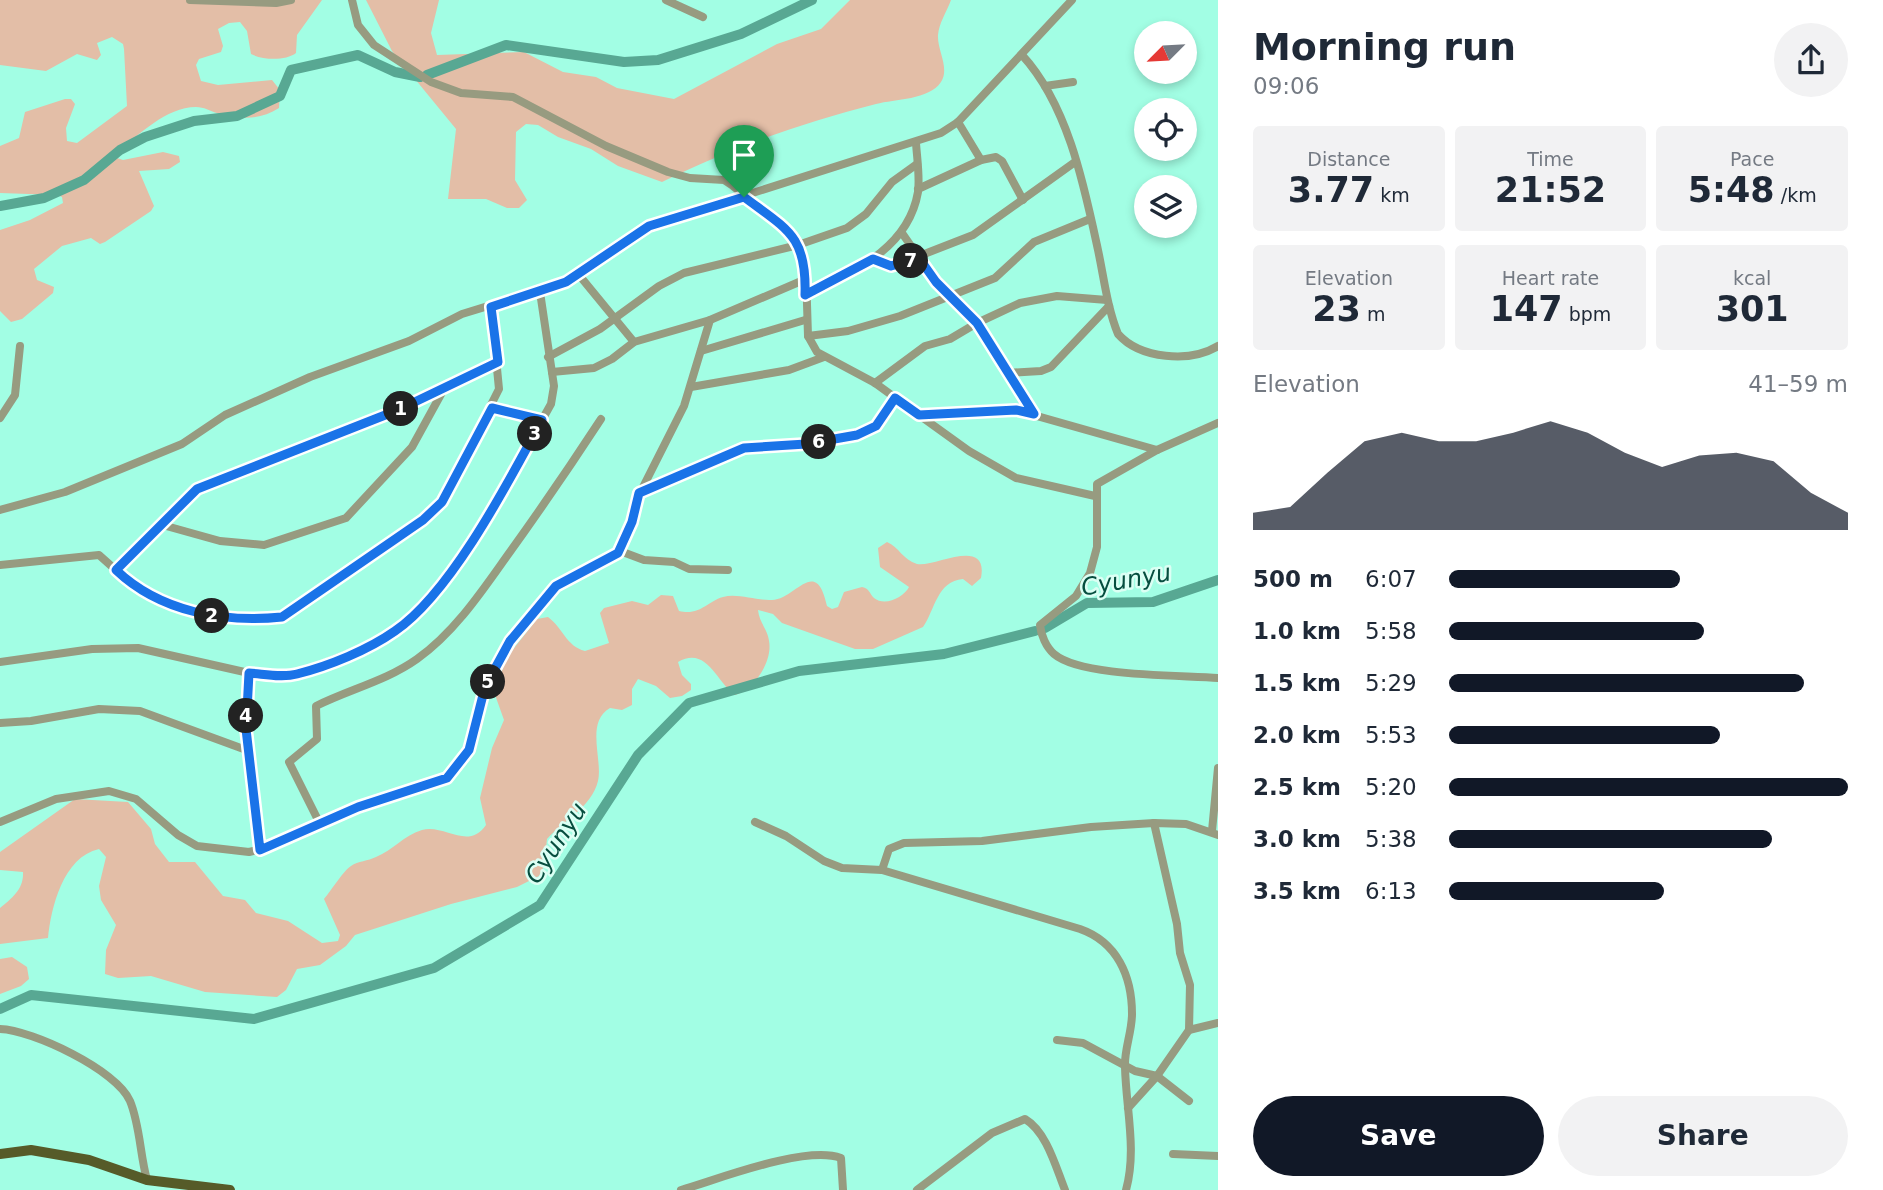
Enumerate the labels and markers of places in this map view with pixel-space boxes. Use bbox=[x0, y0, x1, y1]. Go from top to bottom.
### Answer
pin bbox=[714, 125, 774, 197]
pin: 7 bbox=[894, 244, 928, 278]
pin: 1 bbox=[384, 392, 418, 426]
pin: 3 bbox=[518, 416, 552, 452]
pin: 6 bbox=[802, 424, 836, 460]
pin: 2 bbox=[194, 598, 230, 634]
pin: 5 bbox=[470, 664, 505, 700]
pin: 4 bbox=[229, 698, 264, 734]

